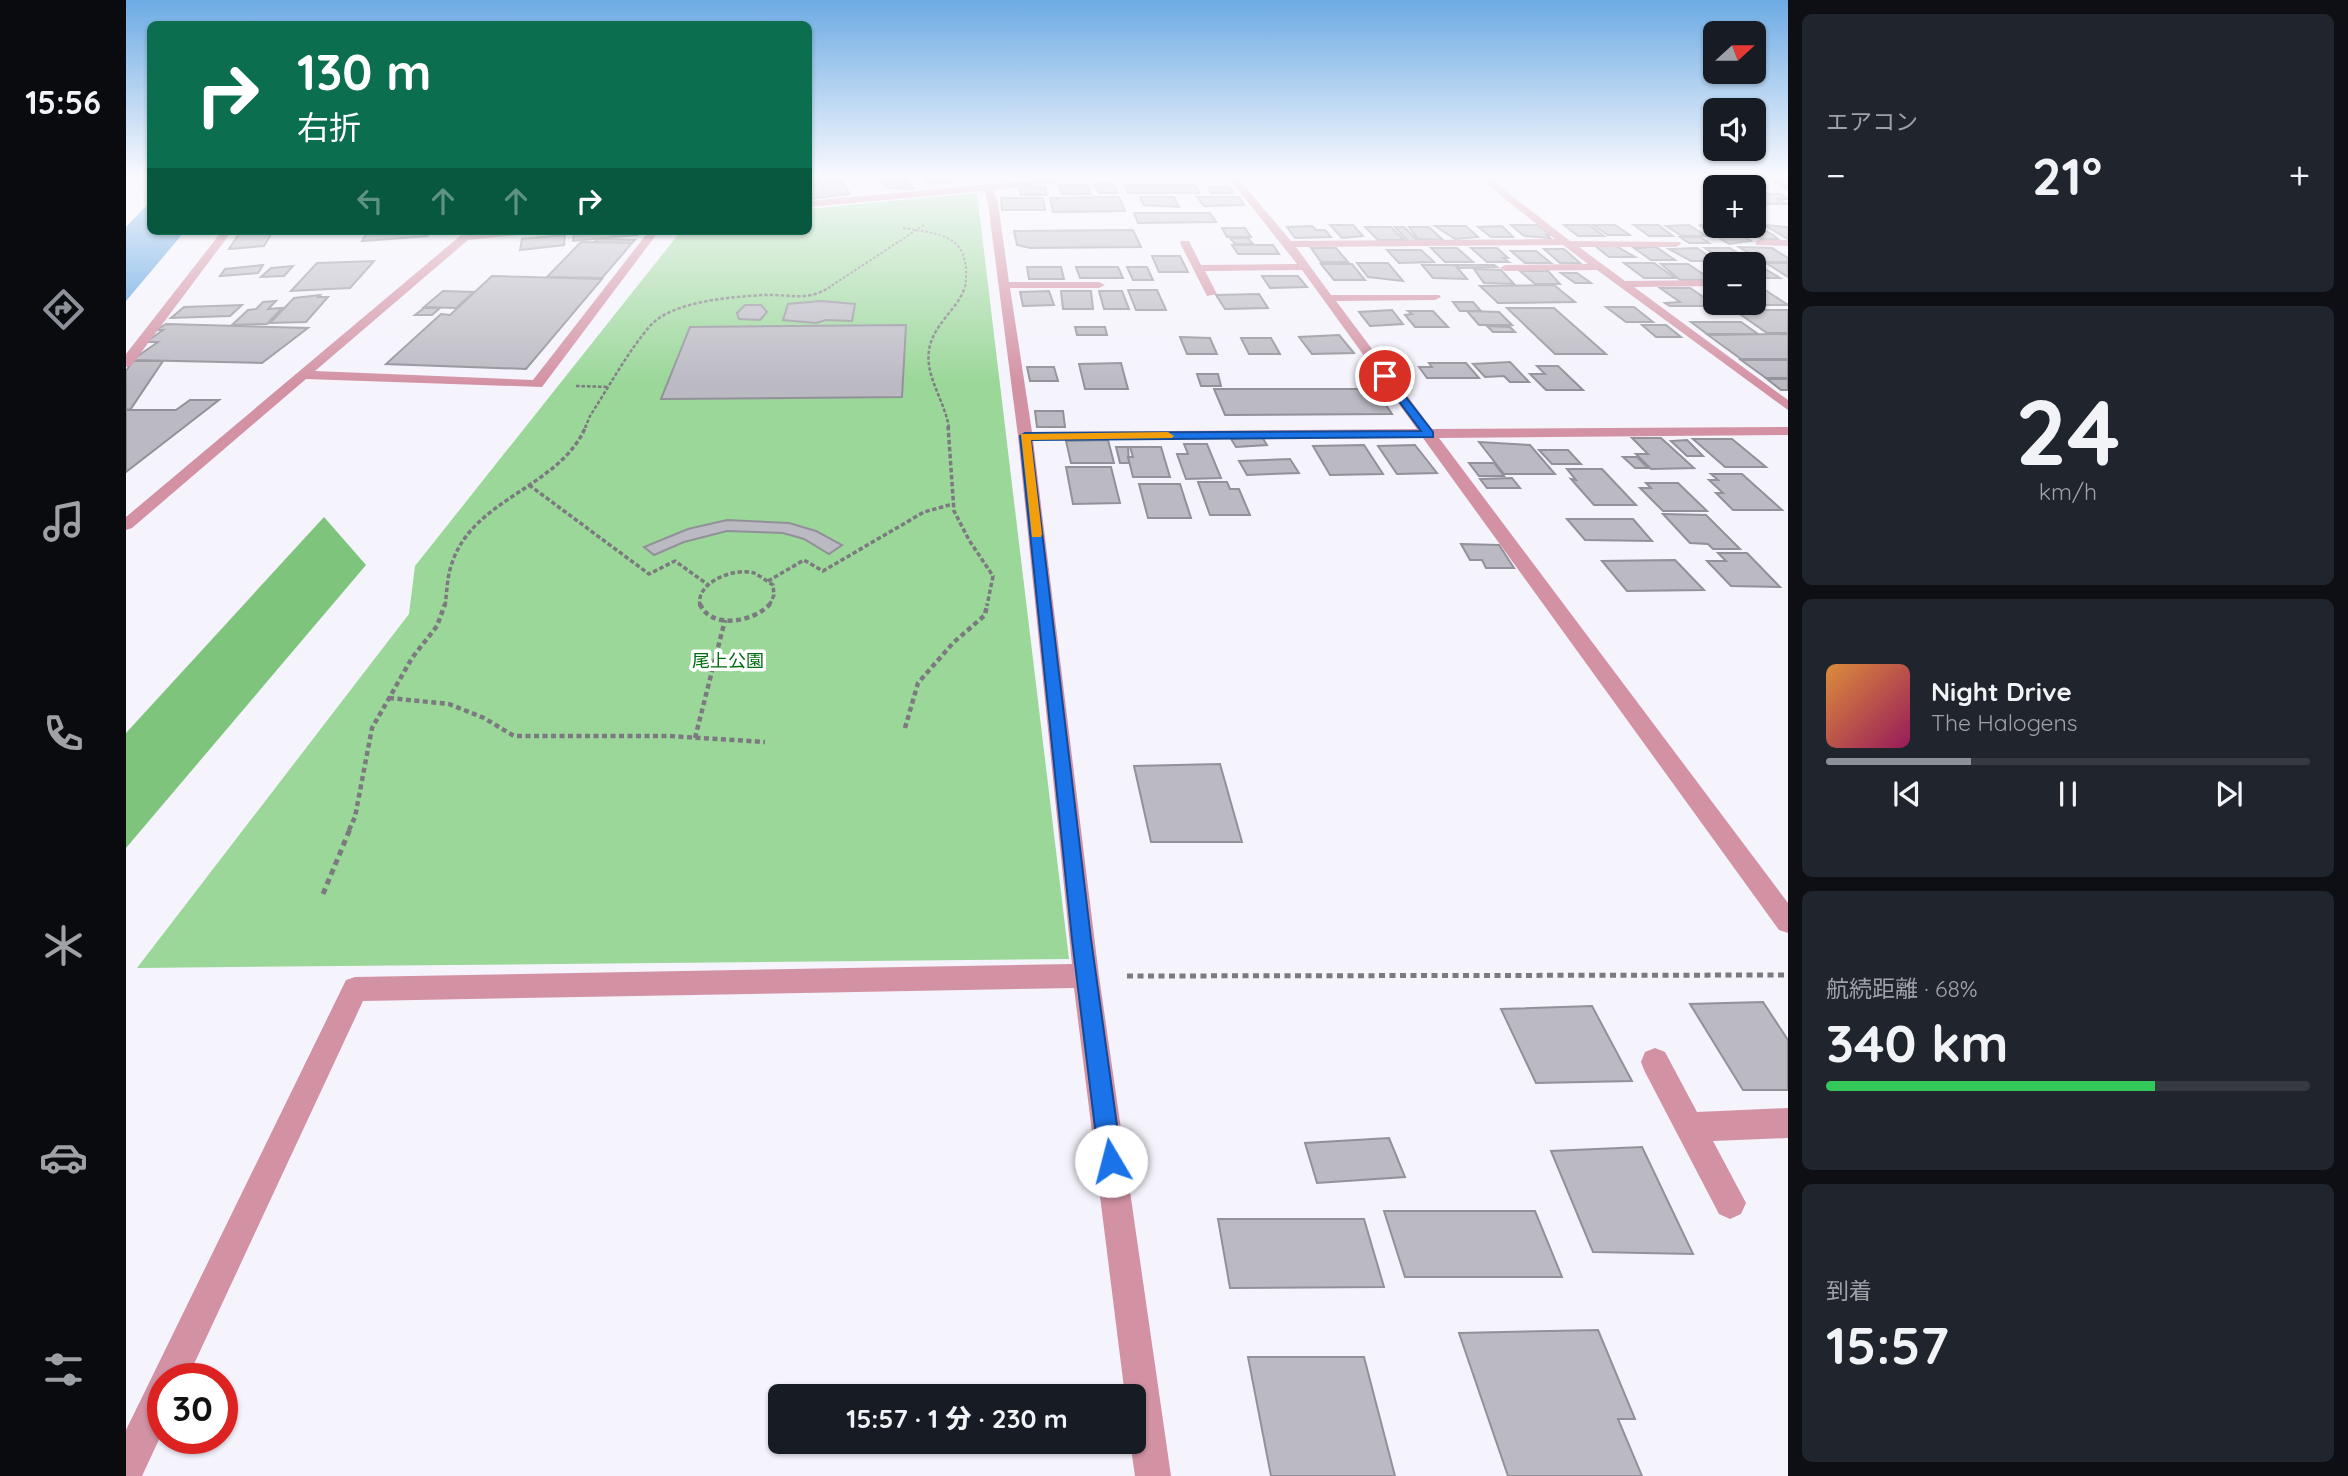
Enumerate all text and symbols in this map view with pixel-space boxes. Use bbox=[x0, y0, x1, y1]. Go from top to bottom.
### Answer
north arrow bbox=[1703, 21, 1766, 84]
map controls bbox=[1703, 21, 1766, 315]
text: 130 m bbox=[297, 41, 431, 102]
icon: right bbox=[182, 49, 273, 140]
text: 15:56 bbox=[25, 82, 101, 122]
button: sound bbox=[1703, 98, 1766, 161]
text: 右折 bbox=[297, 107, 361, 147]
text: エアコン bbox=[1826, 107, 1918, 136]
text: 21° bbox=[2032, 143, 2102, 208]
text: − bbox=[1826, 151, 1846, 199]
text: + bbox=[2289, 151, 2310, 199]
button: + bbox=[1703, 175, 1766, 238]
icon: left bbox=[351, 182, 389, 220]
icon: ahead bbox=[424, 182, 462, 220]
icon: ahead bbox=[497, 182, 535, 220]
icon: right bbox=[570, 182, 608, 220]
button: − bbox=[1703, 252, 1766, 315]
icon: directions bbox=[39, 285, 88, 334]
pin bbox=[1355, 346, 1415, 406]
icon: arrive bbox=[1366, 357, 1404, 395]
text: 24 bbox=[2015, 374, 2121, 488]
text: km/h bbox=[2039, 477, 2097, 506]
icon: music bbox=[39, 497, 88, 546]
park label: 尾上公園 bbox=[692, 649, 764, 672]
text: Night Drive bbox=[1931, 675, 2072, 708]
text: The Halogens bbox=[1931, 708, 2078, 737]
icon: phone bbox=[39, 709, 88, 758]
icon: previous bbox=[1888, 775, 1926, 813]
icon: pause bbox=[2049, 775, 2087, 813]
icon: next bbox=[2210, 775, 2248, 813]
icon: climate bbox=[39, 921, 88, 970]
text: 航続距離 · 68% bbox=[1826, 974, 1978, 1003]
text: 340 km bbox=[1826, 1010, 2009, 1075]
position arrow bbox=[1074, 1124, 1148, 1198]
icon: car bbox=[39, 1133, 88, 1182]
text: 到着 bbox=[1826, 1276, 1872, 1305]
text: 15:57 bbox=[1826, 1312, 1949, 1377]
icon: filters bbox=[39, 1345, 88, 1394]
speed limit sign: 30 bbox=[147, 1363, 238, 1454]
text: 15:57 · 1 分 · 230 m bbox=[846, 1402, 1068, 1435]

